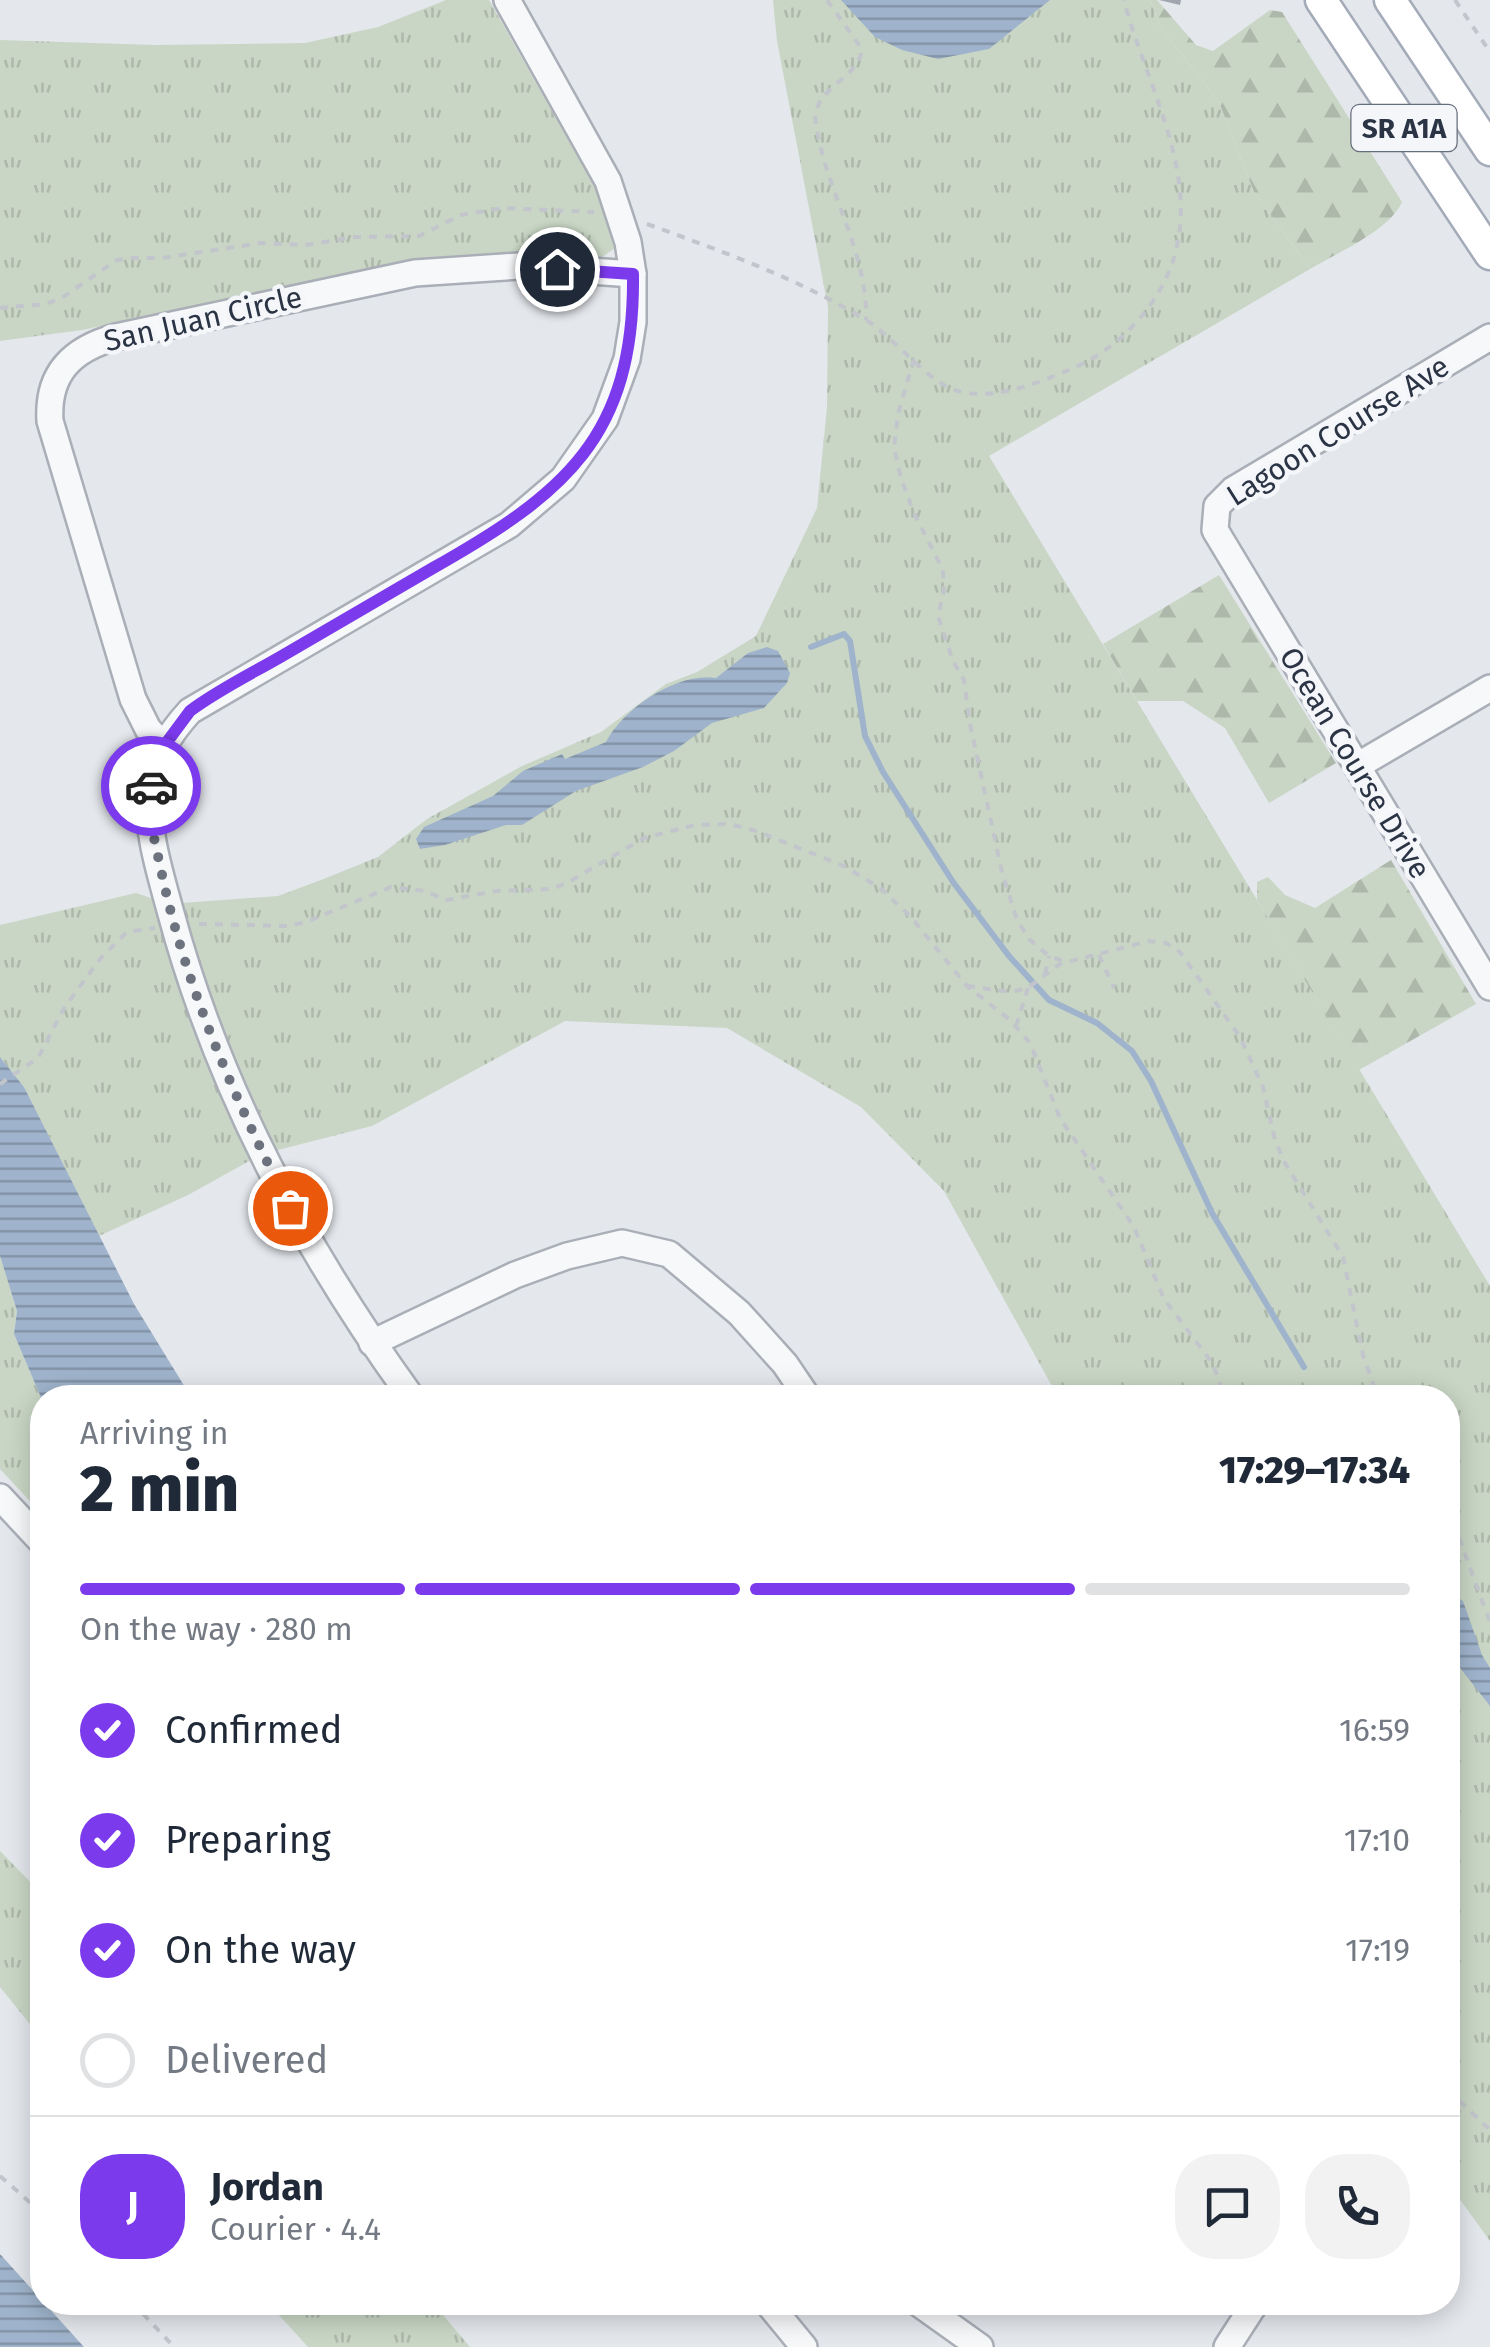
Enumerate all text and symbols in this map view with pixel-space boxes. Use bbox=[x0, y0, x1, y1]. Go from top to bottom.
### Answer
road number: SR A1A bbox=[1352, 105, 1456, 151]
pin bbox=[515, 227, 600, 312]
icon: home bbox=[530, 242, 585, 297]
street label: San Juan Circle bbox=[101, 279, 305, 359]
street label: Lagoon Course Ave bbox=[1220, 348, 1456, 514]
street label: Ocean Course Drive bbox=[1272, 641, 1438, 885]
courier bbox=[101, 736, 201, 836]
icon: car bbox=[124, 759, 179, 814]
pin bbox=[248, 1166, 333, 1251]
icon: bag bbox=[263, 1181, 318, 1236]
text: Arriving in bbox=[80, 1414, 228, 1452]
text: 17:29–17:34 bbox=[1219, 1447, 1410, 1493]
text: 2 min bbox=[80, 1450, 239, 1528]
text: On the way · 280 m bbox=[80, 1610, 353, 1648]
icon: check bbox=[80, 1703, 135, 1758]
text: Confirmed bbox=[165, 1707, 343, 1753]
text: 16:59 bbox=[1339, 1711, 1410, 1749]
icon: check bbox=[80, 1813, 135, 1868]
text: Preparing bbox=[165, 1817, 331, 1863]
text: 17:10 bbox=[1344, 1821, 1410, 1859]
icon: check bbox=[80, 1923, 135, 1978]
text: On the way bbox=[165, 1927, 356, 1973]
text: 17:19 bbox=[1345, 1931, 1410, 1969]
text: Delivered bbox=[165, 2037, 328, 2083]
button: chat bbox=[1175, 2154, 1280, 2259]
button: phone bbox=[1305, 2154, 1410, 2259]
text: Jordan bbox=[210, 2164, 324, 2210]
text: J bbox=[126, 2183, 139, 2229]
text: Courier · 4.4 bbox=[210, 2210, 381, 2248]

